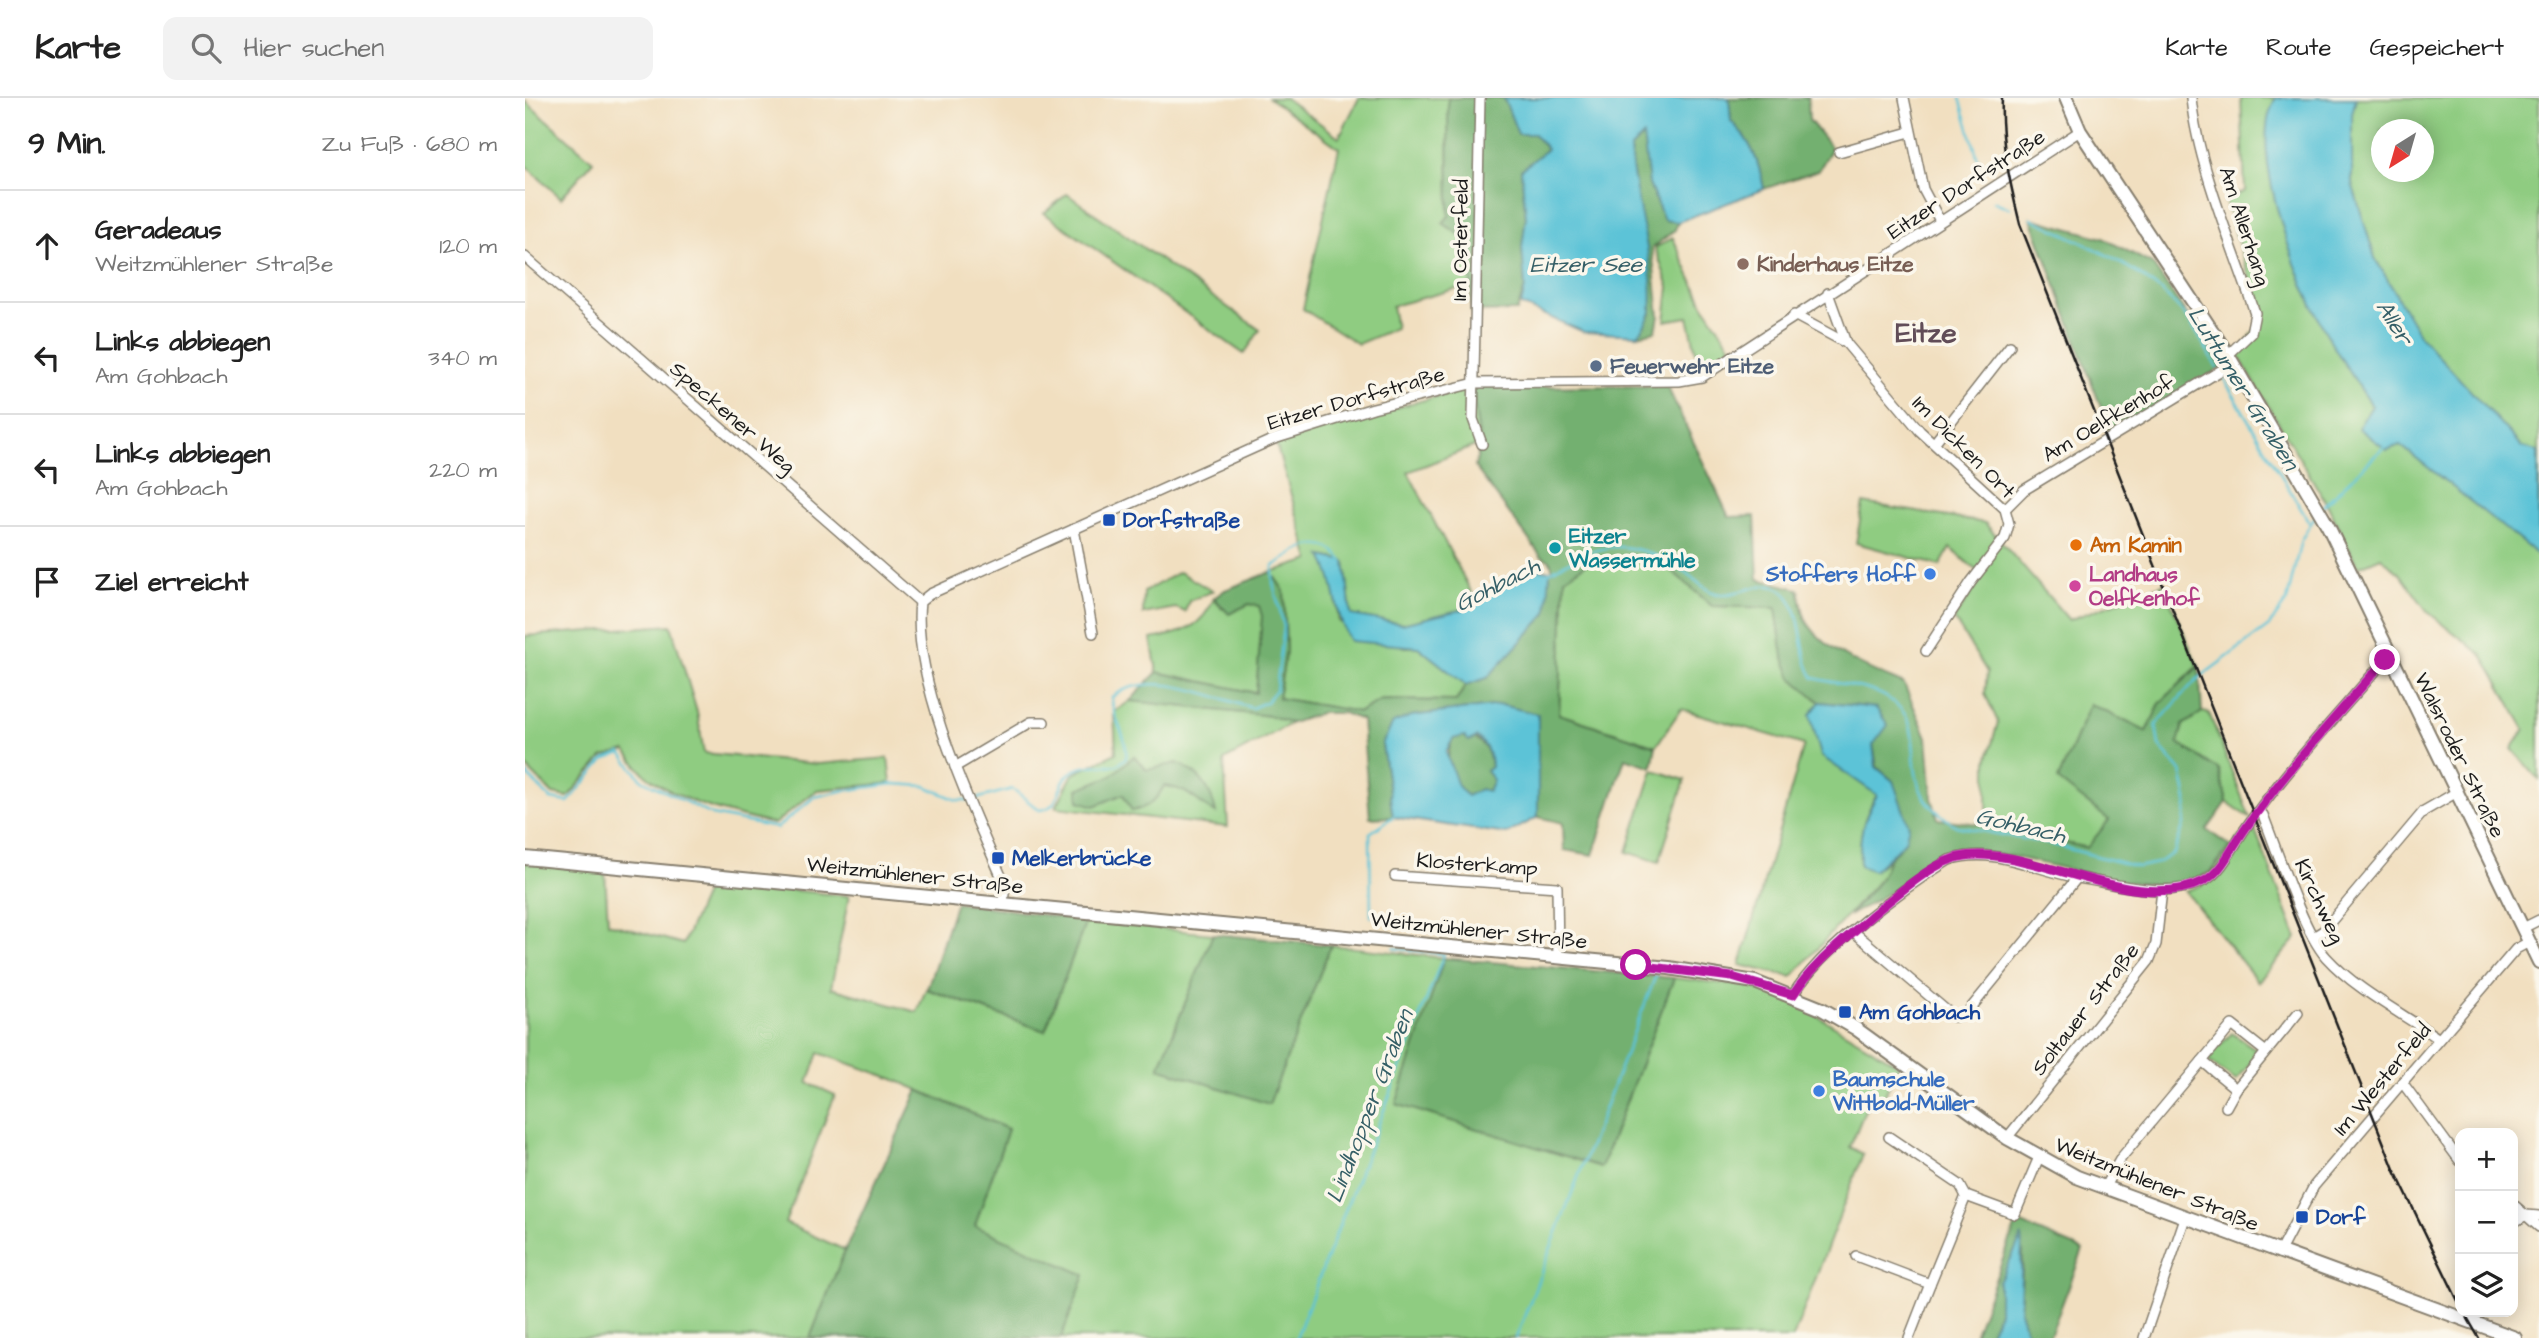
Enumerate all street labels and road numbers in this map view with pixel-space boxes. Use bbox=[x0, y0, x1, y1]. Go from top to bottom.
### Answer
street label: Eitzer Dorfstraße bbox=[1882, 122, 2051, 246]
street label: Am Allerhang bbox=[2210, 163, 2277, 290]
street label: Im Osterfeld bbox=[1445, 179, 1476, 301]
street label: Speckener Weg bbox=[662, 355, 802, 482]
street label: Eitzer Dorfstraße bbox=[1264, 359, 1448, 438]
street label: Am Oelfkenhof bbox=[2037, 367, 2180, 469]
street label: Im Dicken Ort bbox=[1906, 389, 2022, 506]
street label: Walsroder Straße bbox=[2407, 668, 2512, 843]
street label: Klosterkamp bbox=[1415, 846, 1539, 884]
street label: Weitzmühlener Straße bbox=[805, 850, 1025, 901]
street label: Kirchweg bbox=[2286, 854, 2352, 949]
street label: Weitzmühlener Straße bbox=[1369, 905, 1589, 956]
street label: Soltauer Straße bbox=[2025, 937, 2146, 1081]
street label: Im Westerfeld bbox=[2327, 1017, 2438, 1142]
street label: Weitzmühlener Straße bbox=[2050, 1130, 2263, 1239]

